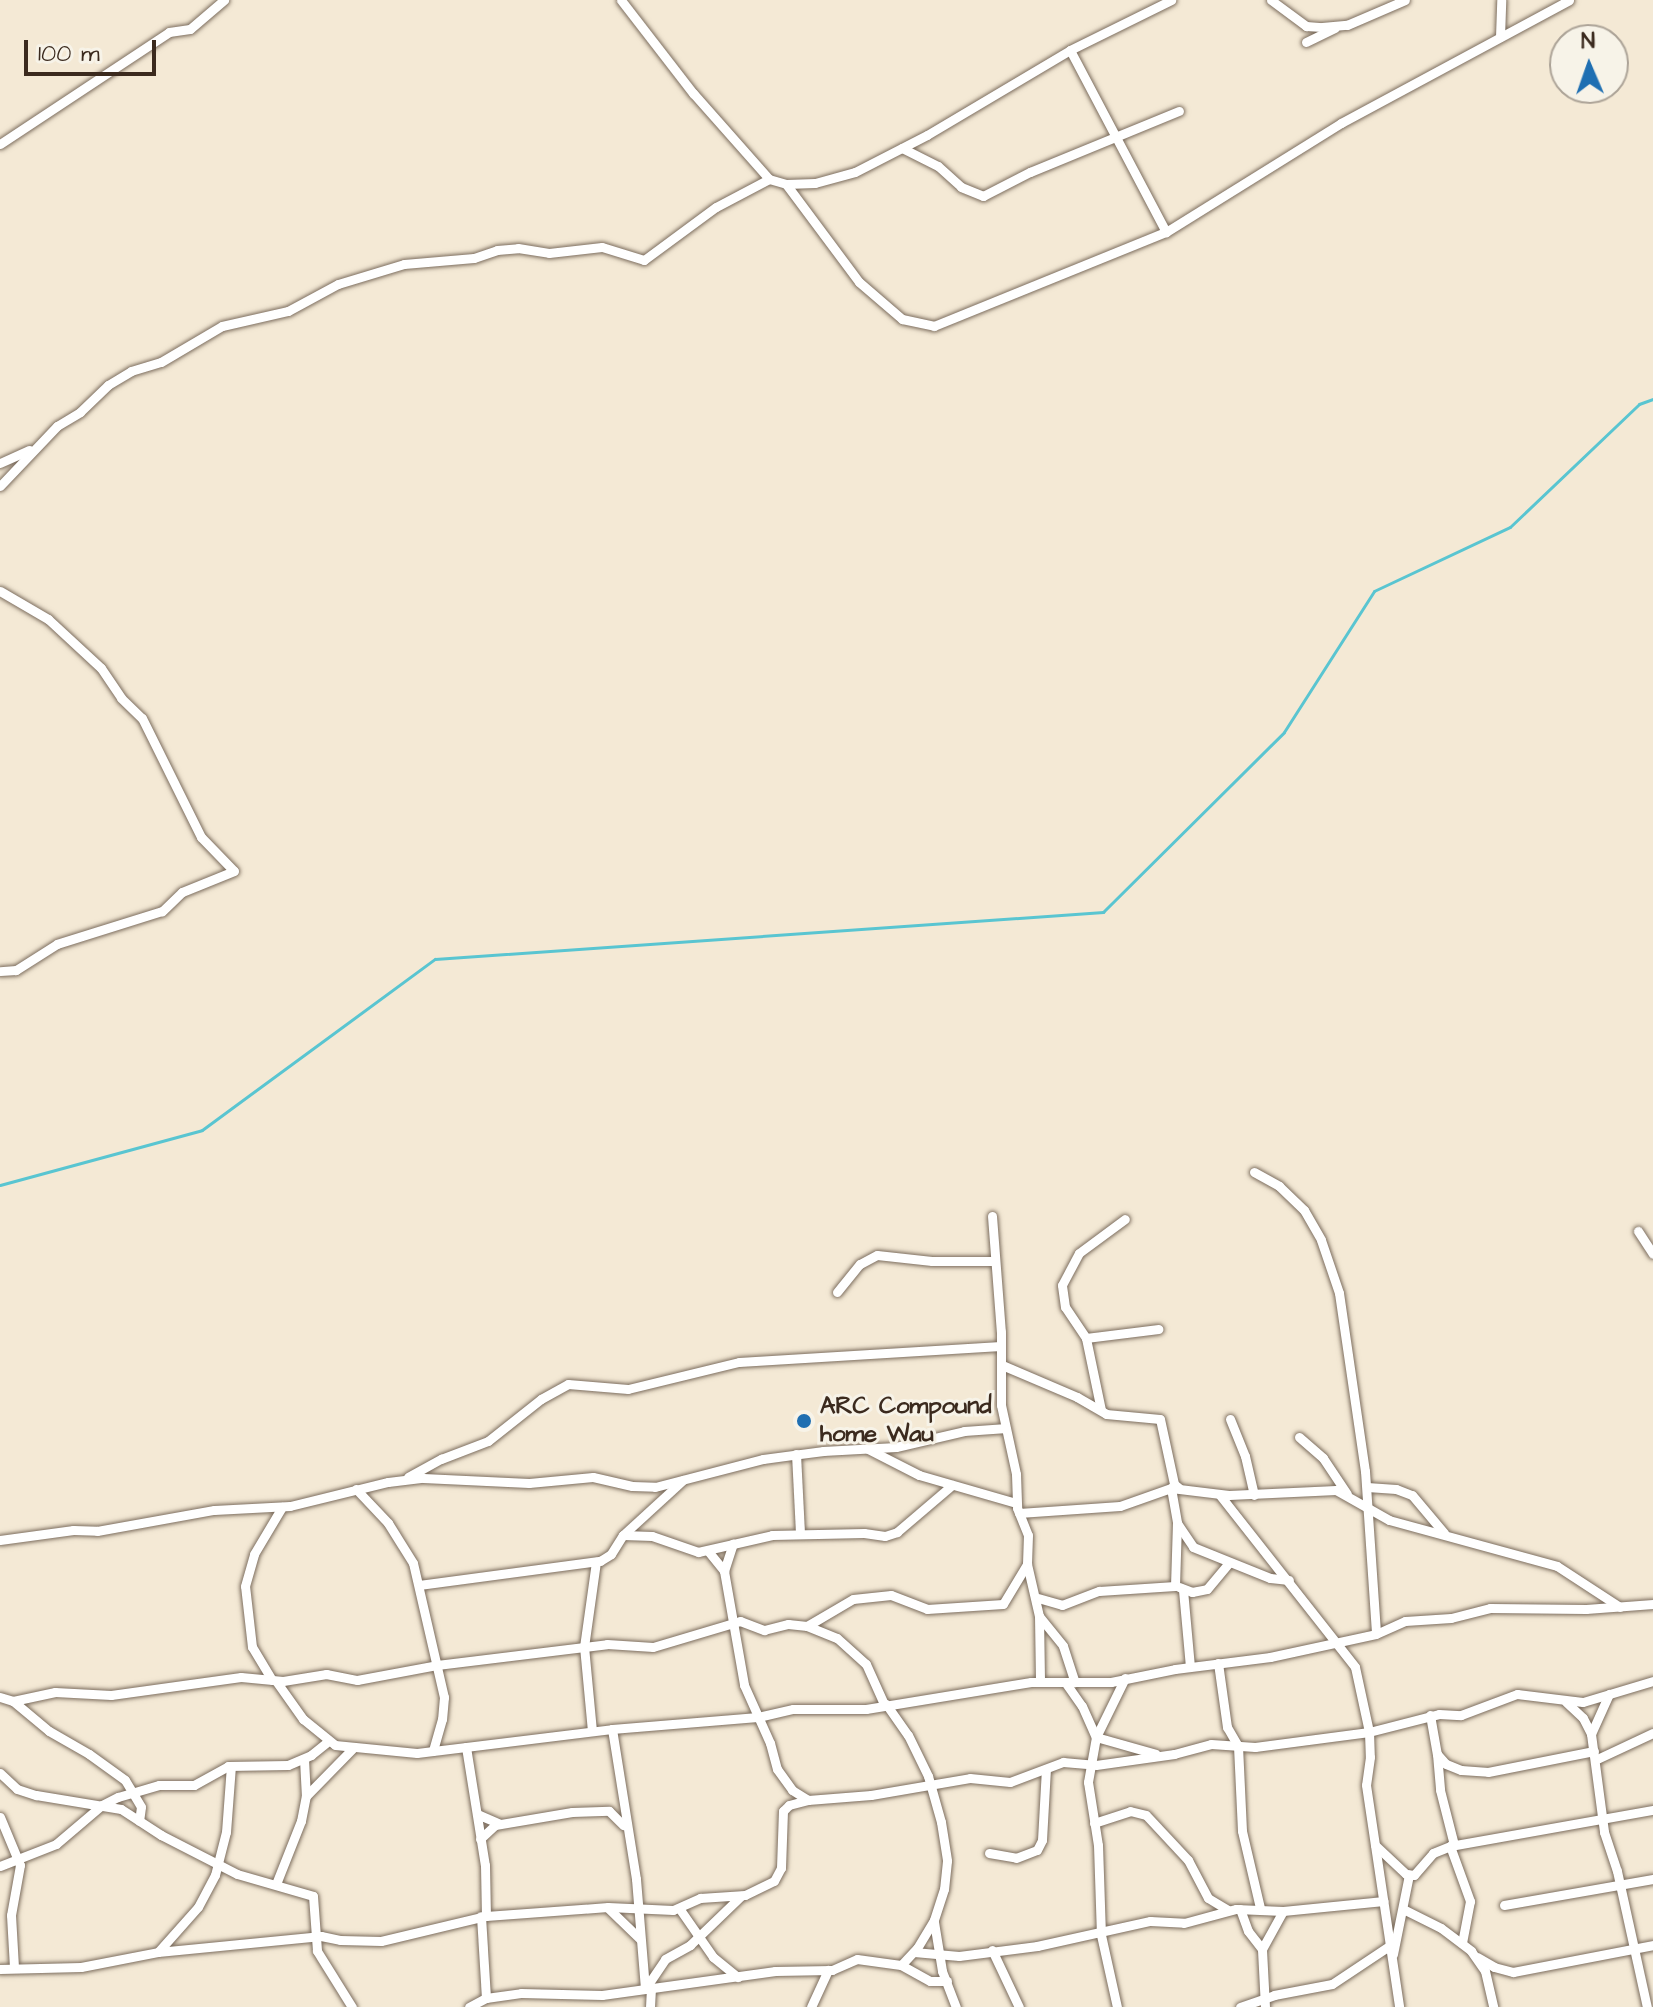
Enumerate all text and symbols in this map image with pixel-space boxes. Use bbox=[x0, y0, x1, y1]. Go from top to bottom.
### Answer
scale bar bbox=[28, 24, 160, 74]
north arrow bbox=[1549, 24, 1629, 104]
text: N bbox=[1581, 26, 1596, 57]
text: 100 m bbox=[38, 37, 100, 71]
place label: ARC Compound home Wau bbox=[820, 1393, 992, 1449]
marker: ARC Compound home Wau bbox=[795, 1412, 813, 1430]

